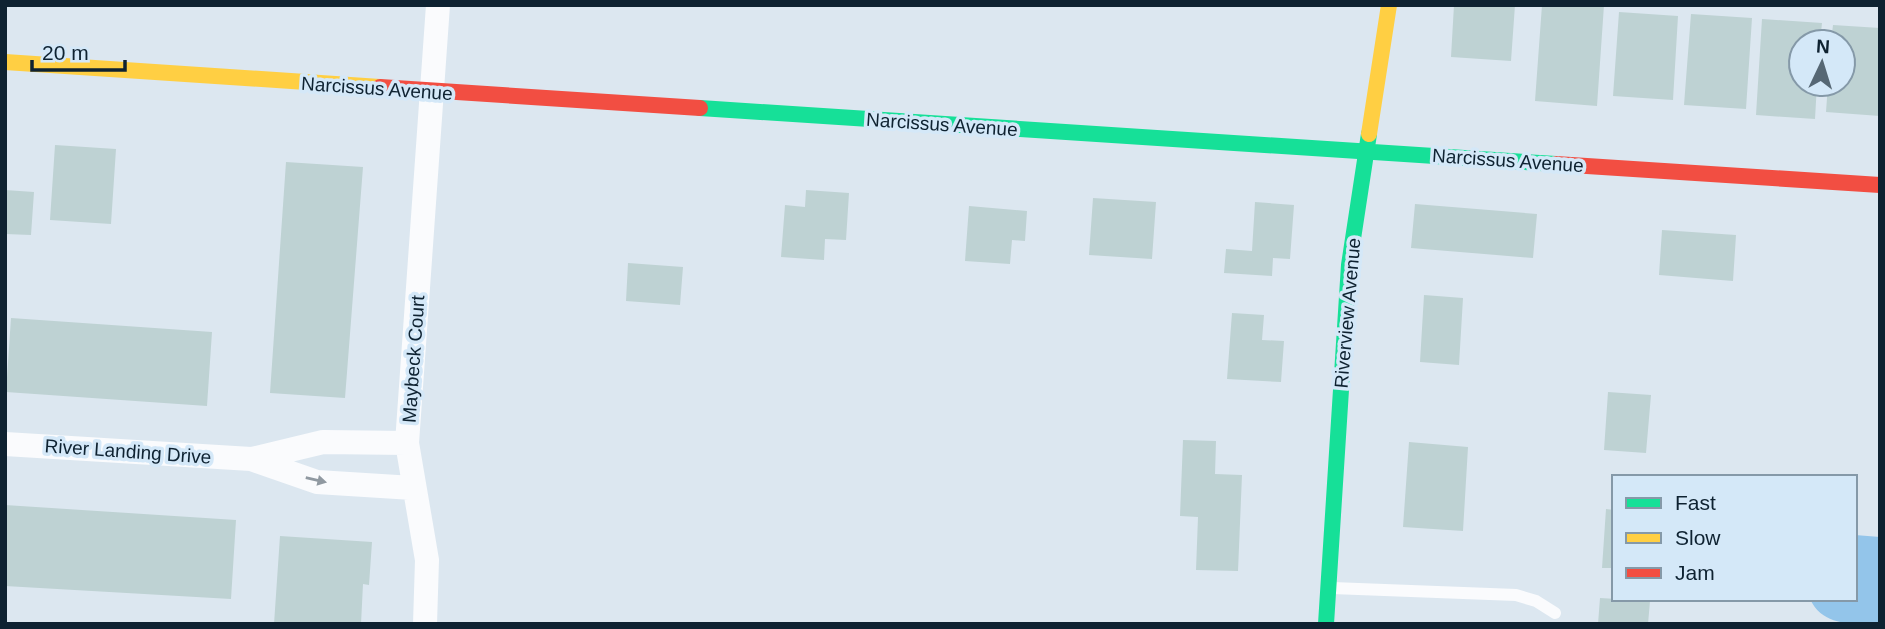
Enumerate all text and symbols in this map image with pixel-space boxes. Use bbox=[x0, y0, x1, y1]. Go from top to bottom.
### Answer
scale bar bbox=[32, 28, 124, 72]
north arrow bbox=[1787, 28, 1857, 98]
text: N bbox=[1816, 36, 1831, 57]
text: 20 m bbox=[42, 41, 89, 64]
street label: Narcissus Avenue bbox=[301, 73, 453, 104]
street label: Narcissus Avenue bbox=[866, 109, 1018, 140]
street label: Narcissus Avenue bbox=[1432, 145, 1584, 176]
street label: Riverview Avenue bbox=[1330, 237, 1365, 389]
street label: Maybeck Court bbox=[399, 294, 428, 424]
street label: River Landing Drive bbox=[44, 435, 212, 468]
one-way arrow bbox=[305, 475, 327, 486]
legend bbox=[1612, 475, 1857, 601]
text: Fast bbox=[1675, 491, 1716, 514]
text: Slow bbox=[1675, 526, 1721, 549]
text: Jam bbox=[1675, 561, 1715, 584]

